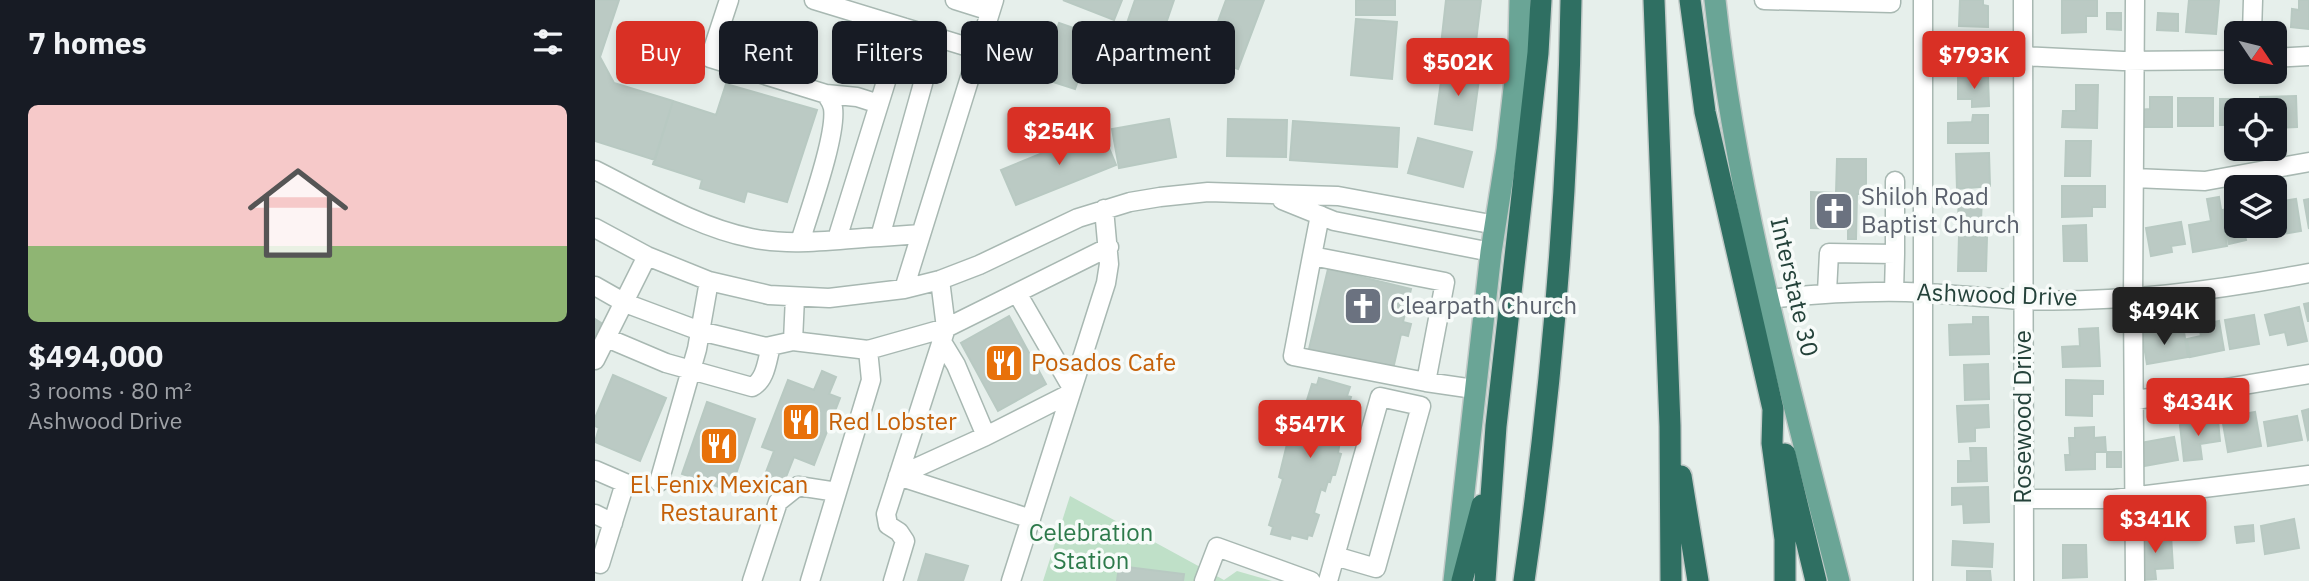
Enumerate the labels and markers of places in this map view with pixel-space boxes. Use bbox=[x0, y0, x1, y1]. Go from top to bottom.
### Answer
pin: $793K bbox=[1925, 32, 2023, 91]
pin: $502K bbox=[1409, 38, 1507, 98]
pin: $254K bbox=[1010, 108, 1108, 167]
place label: Shiloh Road Baptist Church bbox=[1861, 180, 2020, 240]
church icon: Shiloh Road Baptist Church bbox=[1813, 190, 1855, 232]
church icon: Clearpath Church bbox=[1342, 285, 1384, 327]
pin: $494K bbox=[2115, 288, 2213, 347]
place label: Clearpath Church bbox=[1390, 289, 1577, 321]
restaurant icon: Posados Cafe bbox=[983, 342, 1025, 384]
place label: Posados Cafe bbox=[1031, 346, 1176, 378]
pin: $434K bbox=[2149, 378, 2247, 438]
pin: $547K bbox=[1261, 400, 1359, 460]
restaurant icon: Red Lobster bbox=[780, 401, 822, 443]
place label: Red Lobster bbox=[828, 405, 957, 437]
restaurant icon: El Fenix Mexican Restaurant bbox=[698, 425, 740, 467]
place label: El Fenix Mexican Restaurant bbox=[630, 468, 808, 528]
pin: $341K bbox=[2106, 496, 2204, 555]

